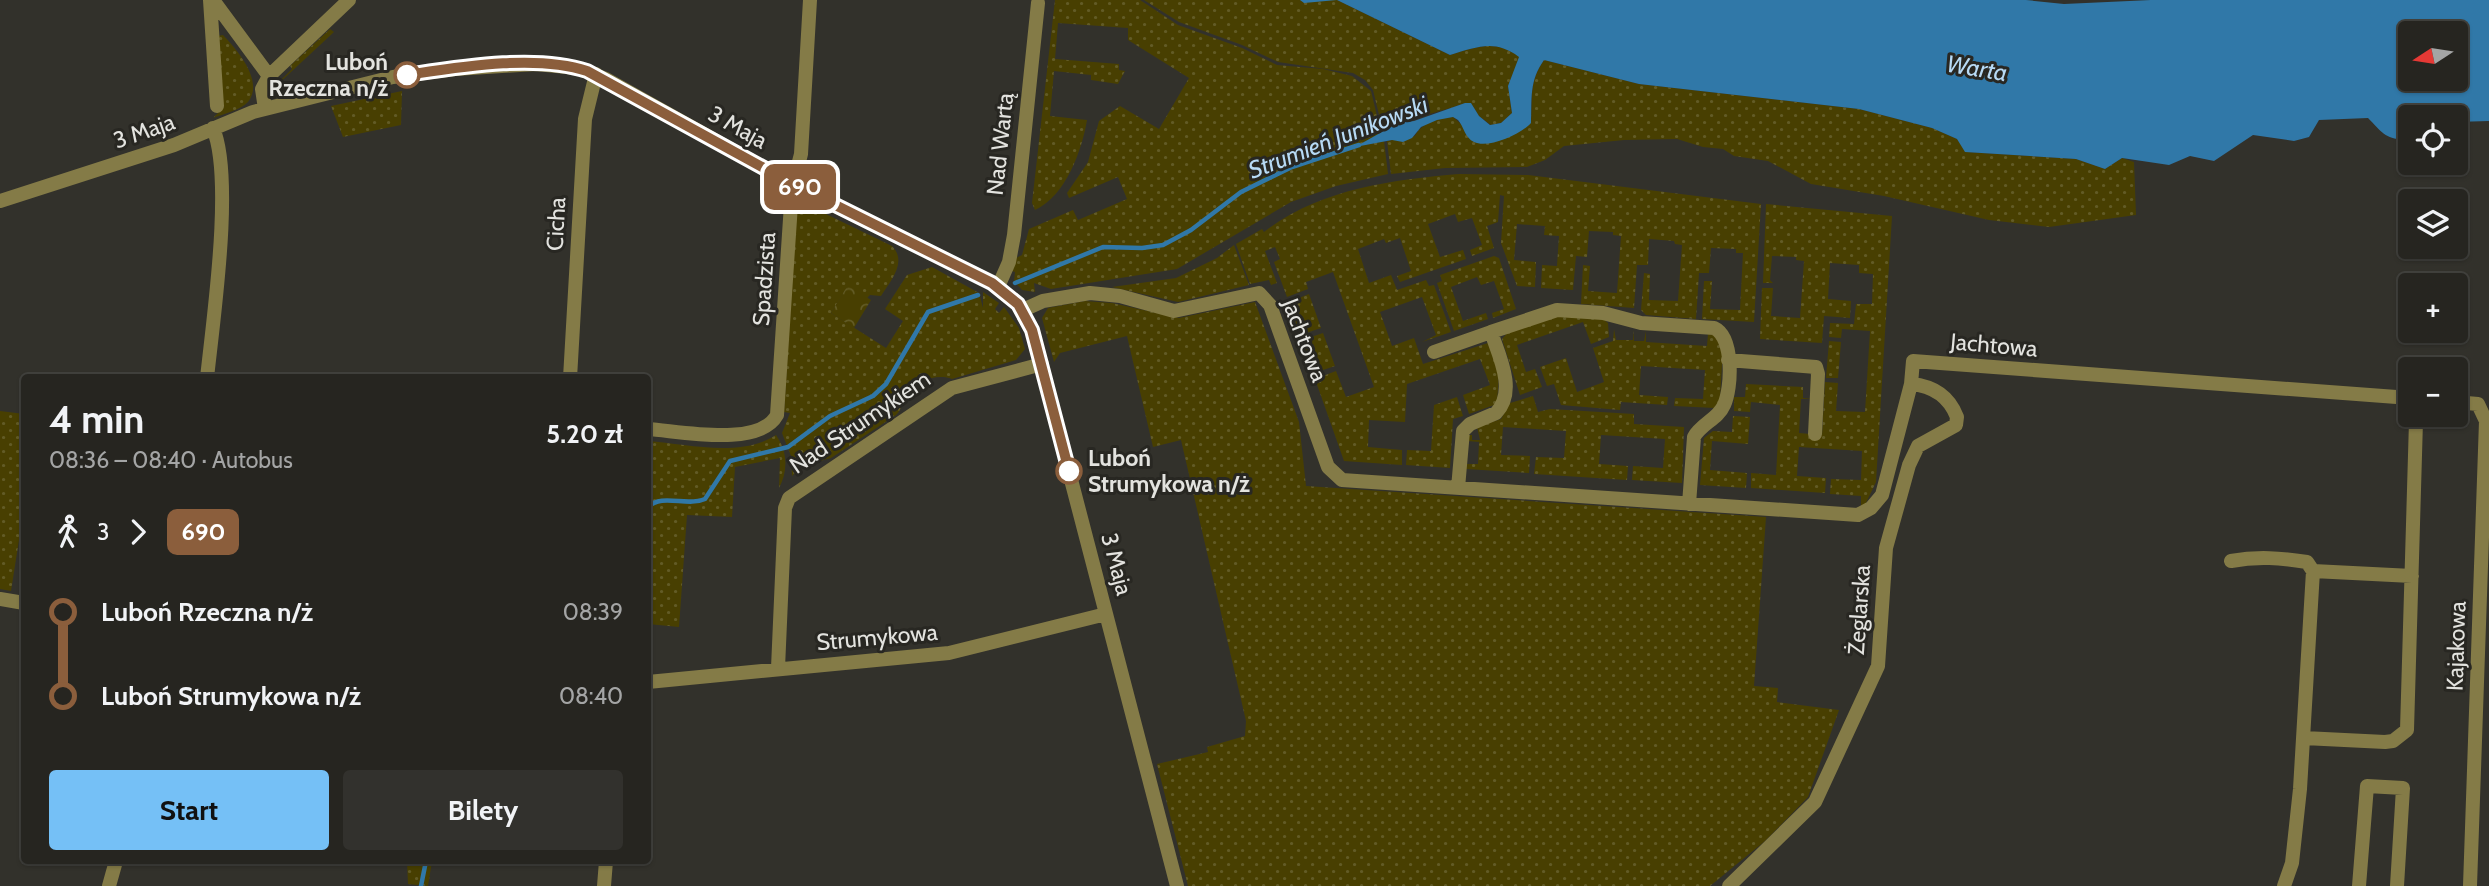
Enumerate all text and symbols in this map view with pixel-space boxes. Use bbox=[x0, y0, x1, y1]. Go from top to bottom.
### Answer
north arrow bbox=[2398, 21, 2468, 91]
map controls bbox=[2398, 21, 2468, 427]
place label: Luboń Rzeczna n/ż bbox=[269, 48, 388, 102]
water label: Warta bbox=[1945, 49, 2009, 87]
marker: Luboń Rzeczna n/ż bbox=[394, 62, 420, 88]
water label: Strumień Junikowski bbox=[1244, 89, 1433, 185]
street label: Nad Wartą bbox=[981, 90, 1019, 197]
street label: 3 Maja bbox=[704, 99, 772, 155]
button: locate bbox=[2398, 105, 2468, 175]
street label: 3 Maja bbox=[110, 107, 178, 155]
line badge: 690 bbox=[760, 164, 840, 210]
text: 690 bbox=[778, 172, 822, 201]
button: layers bbox=[2398, 189, 2468, 259]
street label: Cicha bbox=[541, 196, 571, 252]
street label: Spadzista bbox=[747, 231, 781, 327]
button: + bbox=[2398, 273, 2468, 343]
street label: Jachtowa bbox=[1276, 293, 1334, 386]
street label: Jachtowa bbox=[1948, 327, 2039, 363]
button: − bbox=[2398, 357, 2468, 427]
street label: Nad Strumykiem bbox=[784, 365, 936, 479]
text: 4 min bbox=[49, 396, 144, 443]
text: 5.20 zł bbox=[546, 418, 623, 450]
place label: Luboń Strumykowa n/ż bbox=[1088, 444, 1250, 498]
text: 08:36 – 08:40 · Autobus bbox=[49, 446, 293, 474]
marker: Luboń Strumykowa n/ż bbox=[1056, 458, 1082, 484]
icon: walk bbox=[49, 513, 87, 551]
icon: forward bbox=[119, 513, 157, 551]
text: 690 bbox=[181, 517, 225, 546]
text: 3 bbox=[97, 518, 109, 546]
street label: 3 Maja bbox=[1095, 530, 1139, 598]
street label: Żeglarska bbox=[1842, 564, 1876, 656]
text: Luboń Rzeczna n/ż bbox=[101, 596, 313, 628]
text: 08:39 bbox=[563, 598, 623, 626]
street label: Kajakowa bbox=[2440, 601, 2472, 691]
street label: Strumykowa bbox=[815, 618, 939, 656]
text: Luboń Strumykowa n/ż bbox=[101, 680, 361, 712]
text: 08:40 bbox=[559, 682, 623, 710]
button: Start bbox=[49, 770, 329, 850]
button: Bilety bbox=[343, 770, 623, 850]

